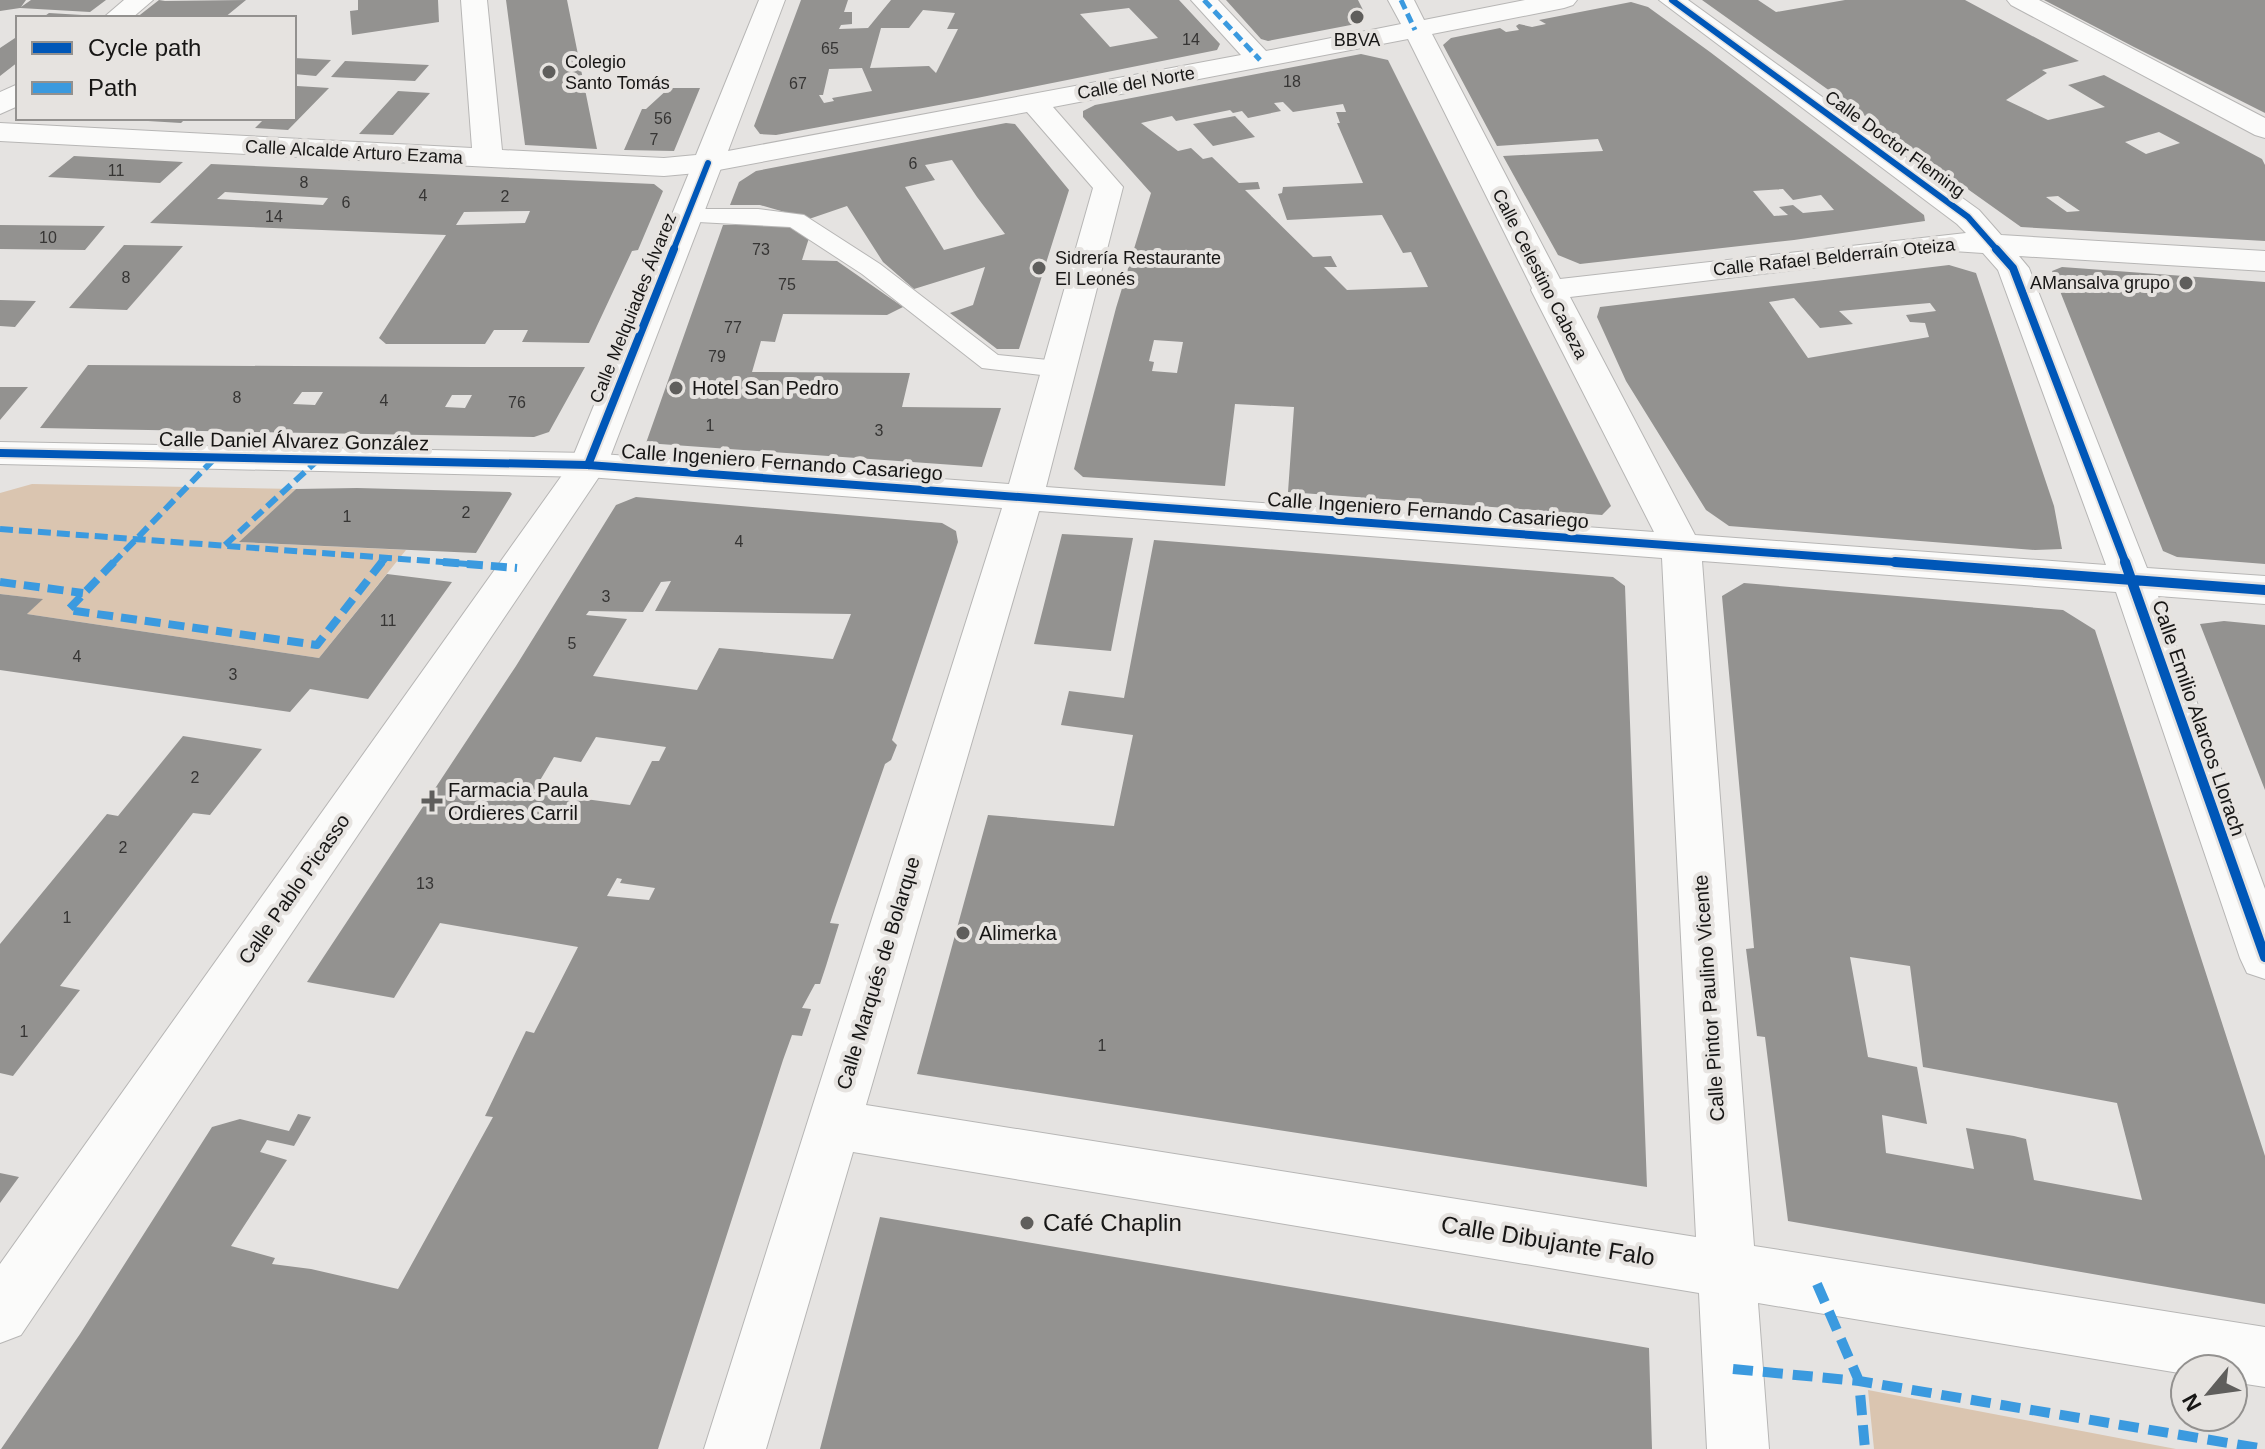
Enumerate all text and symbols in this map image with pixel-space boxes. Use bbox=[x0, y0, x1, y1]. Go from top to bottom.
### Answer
marker: BBVA bbox=[1348, 8, 1366, 26]
legend bbox=[16, 16, 296, 120]
place label: BBVA bbox=[1334, 30, 1380, 50]
house number: 14 bbox=[1182, 31, 1200, 48]
text: Cycle path bbox=[88, 34, 201, 61]
house number: 65 bbox=[821, 40, 839, 57]
place label: Colegio Santo Tomás bbox=[565, 52, 670, 93]
marker: Colegio Santo Tomás bbox=[540, 63, 558, 81]
street label: Calle del Norte bbox=[1076, 63, 1196, 103]
house number: 18 bbox=[1283, 73, 1301, 90]
text: Path bbox=[88, 74, 137, 101]
house number: 67 bbox=[789, 75, 807, 92]
street label: Calle Doctor Fleming bbox=[1821, 87, 1969, 201]
house number: 56 bbox=[654, 110, 672, 127]
house number: 7 bbox=[650, 131, 659, 148]
street label: Calle Alcalde Arturo Ezama bbox=[245, 136, 464, 168]
house number: 6 bbox=[909, 155, 918, 172]
house number: 11 bbox=[108, 162, 124, 179]
house number: 8 bbox=[300, 174, 309, 191]
street label: Calle Celestino Cabeza bbox=[1488, 186, 1592, 363]
house number: 4 bbox=[419, 187, 428, 204]
house number: 2 bbox=[501, 188, 510, 205]
house number: 6 bbox=[342, 194, 351, 211]
house number: 14 bbox=[265, 208, 283, 225]
street label: Calle Melquiades Álvarez bbox=[586, 210, 680, 406]
house number: 10 bbox=[39, 229, 57, 246]
street label: Calle Rafael Belderraín Oteiza bbox=[1712, 234, 1957, 280]
house number: 73 bbox=[752, 241, 770, 258]
place label: Sidrería Restaurante El Leonés bbox=[1055, 248, 1221, 289]
marker: Sidrería Restaurante El Leonés bbox=[1030, 259, 1048, 277]
house number: 8 bbox=[122, 269, 131, 286]
place label: AMansalva grupo bbox=[2030, 273, 2170, 293]
marker: AMansalva grupo bbox=[2177, 274, 2195, 292]
house number: 75 bbox=[778, 276, 796, 293]
house number: 77 bbox=[724, 319, 742, 336]
house number: 79 bbox=[708, 348, 726, 365]
place label: Hotel San Pedro bbox=[692, 377, 839, 399]
marker: Hotel San Pedro bbox=[667, 379, 685, 397]
house number: 8 bbox=[233, 389, 242, 406]
house number: 4 bbox=[380, 392, 389, 409]
house number: 76 bbox=[508, 394, 526, 411]
house number: 1 bbox=[706, 417, 715, 434]
house number: 3 bbox=[875, 422, 884, 439]
street label: Calle Daniel Álvarez González bbox=[159, 428, 429, 454]
street label: Calle Ingeniero Fernando Casariego bbox=[620, 440, 944, 484]
street label: Calle Ingeniero Fernando Casariego bbox=[1266, 488, 1590, 532]
house number: 2 bbox=[462, 504, 471, 521]
house number: 1 bbox=[343, 508, 352, 525]
house number: 4 bbox=[735, 533, 744, 550]
house number: 3 bbox=[602, 588, 611, 605]
street label: Calle Emilio Alarcos Llorach bbox=[2148, 597, 2250, 839]
house number: 11 bbox=[380, 612, 396, 629]
house number: 5 bbox=[568, 635, 577, 652]
house number: 4 bbox=[73, 648, 82, 665]
house number: 3 bbox=[229, 666, 238, 683]
house number: 2 bbox=[191, 769, 200, 786]
place label: Farmacia Paula Ordieres Carril bbox=[448, 779, 589, 824]
marker: Farmacia Paula Ordieres Carril bbox=[423, 792, 441, 810]
street label: Calle Pablo Picasso bbox=[234, 810, 354, 968]
house number: 2 bbox=[119, 839, 128, 856]
street label: Calle Marqués de Bolarque bbox=[832, 854, 924, 1092]
street label: Calle Pintor Paulino Vicente bbox=[1689, 874, 1729, 1122]
house number: 13 bbox=[416, 875, 434, 892]
house number: 1 bbox=[63, 909, 72, 926]
place label: Alimerka bbox=[979, 922, 1058, 944]
marker: Alimerka bbox=[954, 924, 972, 942]
house number: 1 bbox=[20, 1023, 29, 1040]
house number: 1 bbox=[1098, 1037, 1107, 1054]
place label: Café Chaplin bbox=[1043, 1209, 1182, 1236]
street label: Calle Dibujante Falo bbox=[1439, 1210, 1657, 1271]
marker: Café Chaplin bbox=[1018, 1214, 1036, 1232]
north arrow bbox=[2169, 1353, 2249, 1433]
text: N bbox=[2177, 1389, 2207, 1415]

